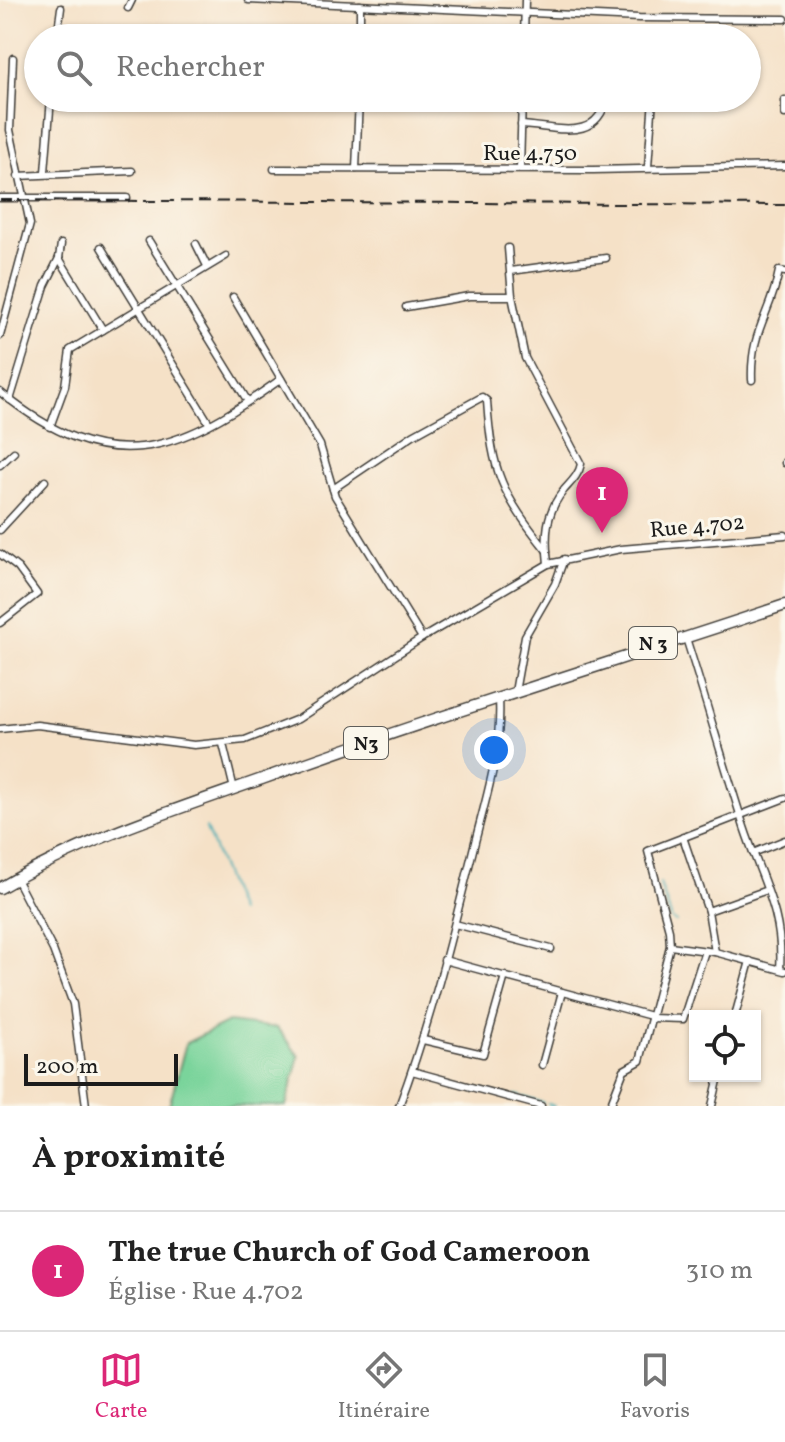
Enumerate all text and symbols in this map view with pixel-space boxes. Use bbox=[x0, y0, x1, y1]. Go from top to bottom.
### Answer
search box bbox=[24, 24, 761, 112]
icon: search bbox=[52, 46, 96, 90]
text: Rechercher bbox=[116, 47, 265, 89]
street label: Rue 4.750 bbox=[483, 139, 577, 170]
pin: 1 bbox=[576, 467, 628, 533]
street label: Rue 4.702 bbox=[649, 508, 746, 547]
road number: N 3 bbox=[629, 627, 677, 659]
road number: N3 bbox=[344, 727, 388, 759]
your location bbox=[474, 730, 514, 770]
map controls bbox=[689, 1010, 761, 1082]
button: locate bbox=[689, 1010, 761, 1082]
scale bar bbox=[24, 1050, 178, 1086]
text: 200 m bbox=[36, 1052, 98, 1083]
text: À proximité bbox=[32, 1135, 225, 1182]
text: The true Church of God Cameroon bbox=[108, 1232, 591, 1274]
text: 1 bbox=[53, 1253, 63, 1289]
text: 310 m bbox=[686, 1253, 753, 1289]
text: Église · Rue 4.702 bbox=[108, 1274, 304, 1310]
tab: Carte bbox=[95, 1348, 148, 1427]
tab: Itinéraire bbox=[338, 1348, 430, 1427]
tab: Favoris bbox=[620, 1348, 690, 1427]

